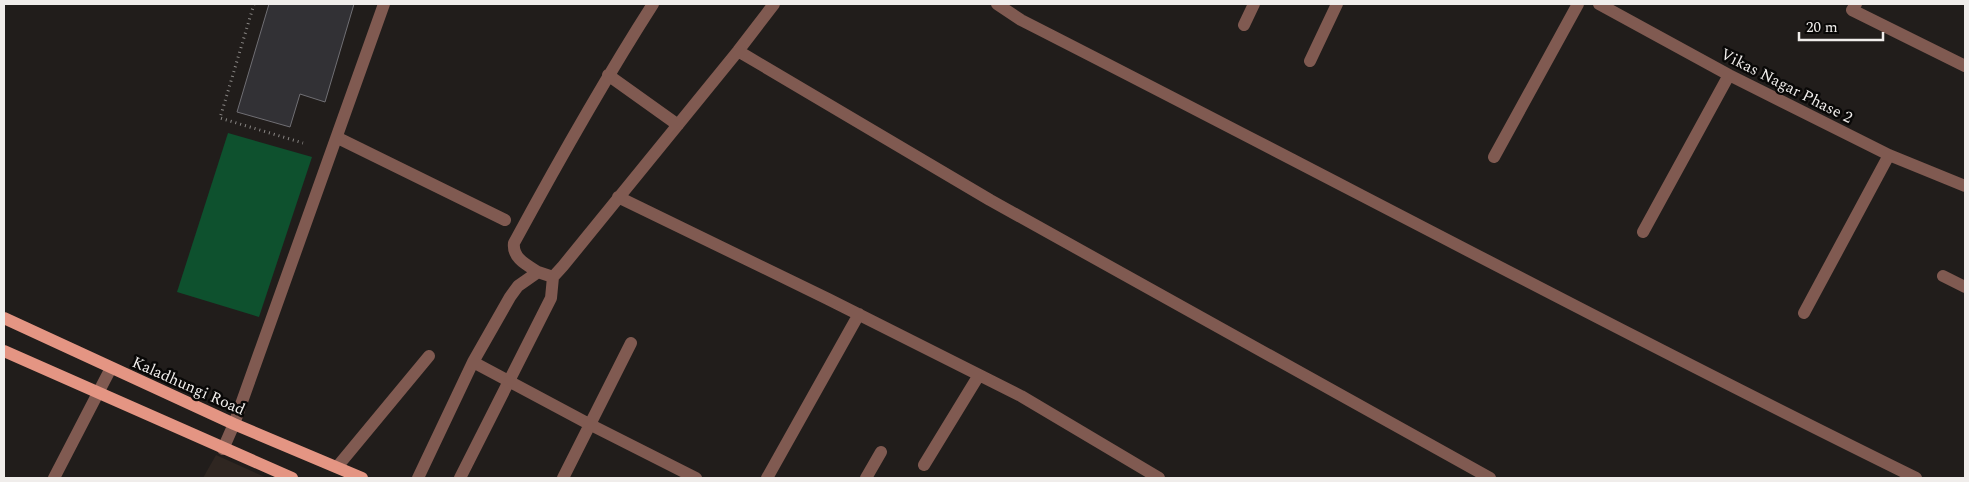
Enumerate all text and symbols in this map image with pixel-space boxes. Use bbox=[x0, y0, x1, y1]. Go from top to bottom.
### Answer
scale bar bbox=[1799, 10, 1883, 42]
text: 20 m bbox=[1806, 16, 1838, 39]
street label: Vikas Nagar Phase 2 bbox=[1716, 42, 1857, 130]
street label: Kaladhungi Road bbox=[128, 350, 249, 422]

